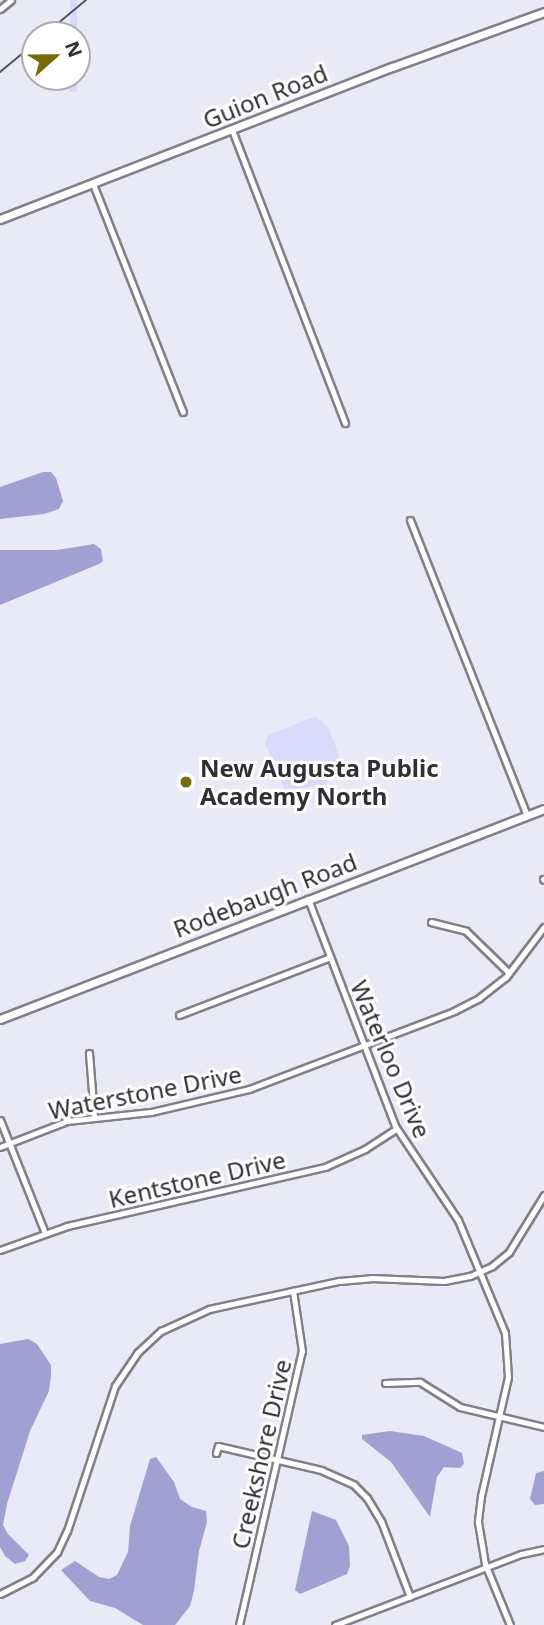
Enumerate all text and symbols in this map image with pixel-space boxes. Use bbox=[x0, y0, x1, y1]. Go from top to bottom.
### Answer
north arrow bbox=[21, 21, 91, 91]
text: N bbox=[59, 37, 89, 61]
street label: Guion Road bbox=[199, 58, 331, 134]
place label: New Augusta Public Academy North bbox=[200, 754, 439, 810]
marker: New Augusta Public Academy North bbox=[178, 774, 194, 790]
street label: Rodebaugh Road bbox=[169, 847, 361, 943]
street label: Waterloo Drive bbox=[345, 976, 437, 1142]
street label: Waterstone Drive bbox=[46, 1059, 244, 1125]
street label: Kentstone Drive bbox=[106, 1145, 288, 1213]
street label: Creekshore Drive bbox=[225, 1356, 297, 1552]

